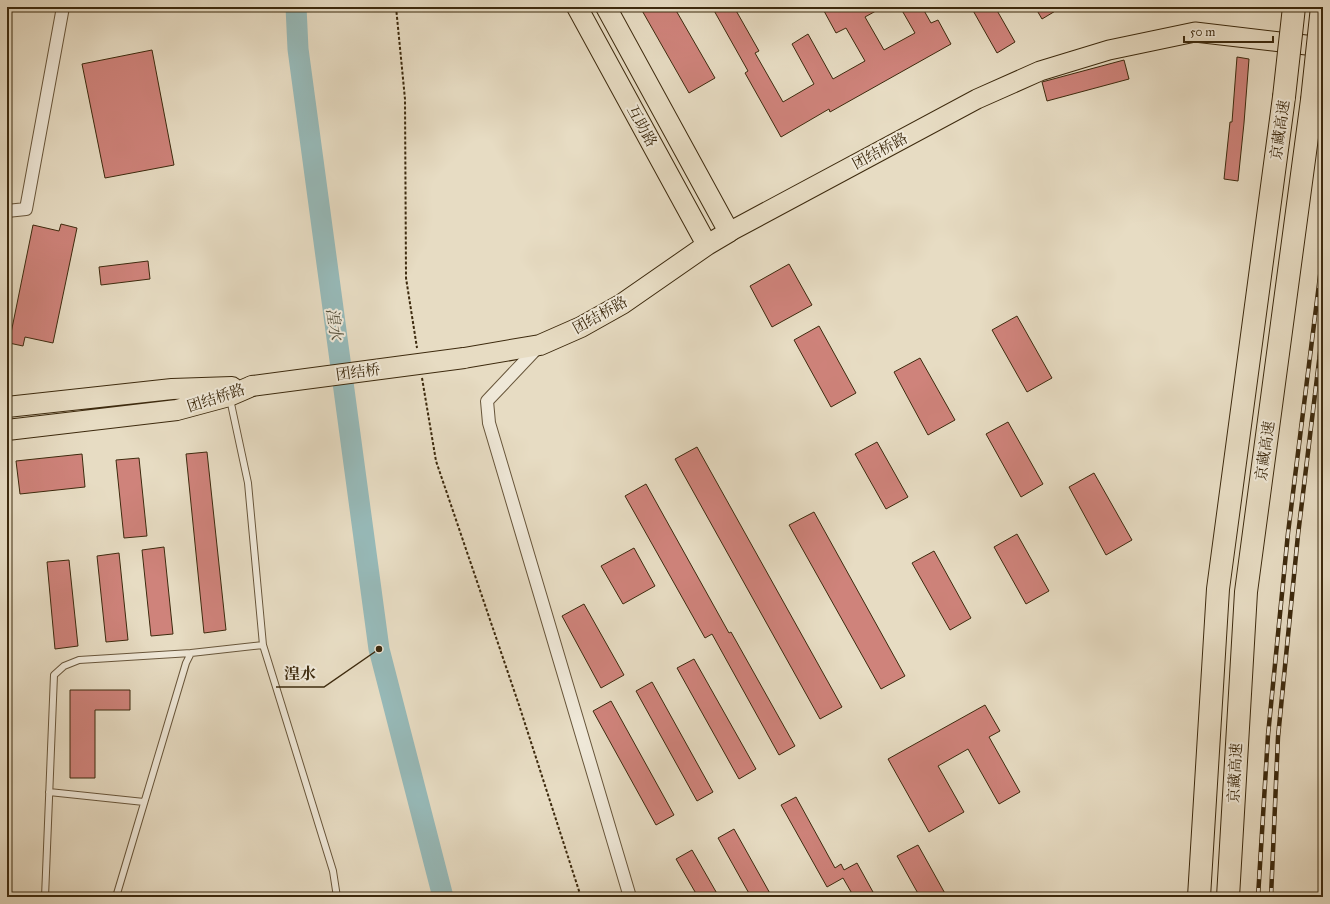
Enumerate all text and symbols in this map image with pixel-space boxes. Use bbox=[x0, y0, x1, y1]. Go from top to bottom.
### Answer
scale bar bbox=[1184, 18, 1273, 44]
text: 50 m bbox=[1190, 25, 1215, 39]
street label: 京藏高速 bbox=[1267, 99, 1293, 161]
street label: 互助路 bbox=[623, 102, 661, 150]
street label: 团结桥路 bbox=[849, 129, 911, 173]
street label: 团结桥路 bbox=[569, 293, 631, 337]
water label: 湟水 bbox=[323, 307, 346, 343]
street label: 团结桥 bbox=[334, 360, 382, 384]
street label: 团结桥路 bbox=[185, 380, 247, 416]
street label: 京藏高速 bbox=[1252, 420, 1278, 482]
callout: 湟水 bbox=[276, 659, 324, 687]
text: 湟水 bbox=[284, 664, 316, 683]
street label: 京藏高速 bbox=[1224, 743, 1246, 803]

